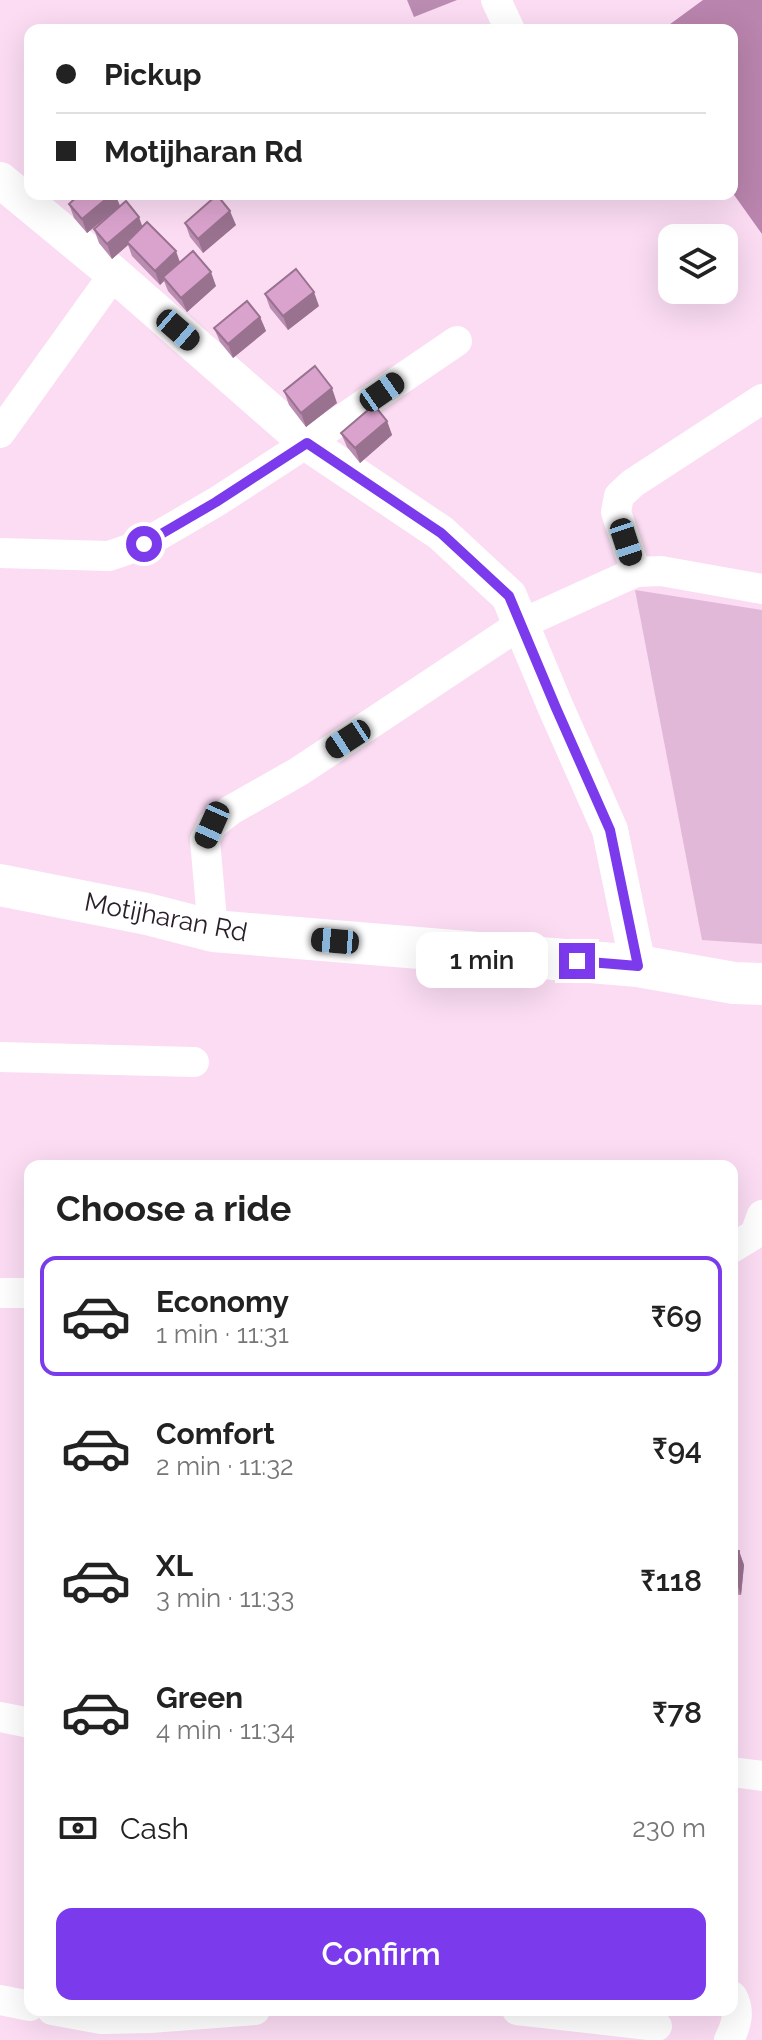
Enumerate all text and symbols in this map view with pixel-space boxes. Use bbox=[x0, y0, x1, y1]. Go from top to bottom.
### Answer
text: Pickup bbox=[104, 57, 202, 92]
text: Motijharan Rd bbox=[104, 134, 303, 169]
map controls bbox=[658, 224, 738, 304]
button: layers bbox=[658, 224, 738, 304]
car bbox=[152, 305, 204, 355]
car bbox=[355, 368, 409, 416]
car bbox=[607, 515, 645, 569]
route start bbox=[126, 526, 162, 562]
car bbox=[321, 716, 375, 762]
car bbox=[191, 798, 233, 852]
street label: Motijharan Rd bbox=[82, 887, 250, 947]
car bbox=[310, 927, 360, 955]
callout: 1 min bbox=[417, 933, 549, 989]
route end bbox=[559, 943, 595, 979]
text: 1 min bbox=[450, 945, 514, 975]
text: Choose a ride bbox=[56, 1187, 291, 1229]
icon: car bbox=[60, 1280, 132, 1352]
text: Economy bbox=[156, 1284, 289, 1319]
text: ₹69 bbox=[651, 1299, 702, 1334]
text: 1 min · 11:31 bbox=[156, 1319, 289, 1349]
icon: car bbox=[60, 1412, 132, 1484]
text: Comfort bbox=[156, 1416, 275, 1451]
text: ₹94 bbox=[652, 1431, 702, 1466]
text: 2 min · 11:32 bbox=[156, 1451, 294, 1481]
icon: car bbox=[60, 1544, 132, 1616]
text: XL bbox=[156, 1548, 193, 1583]
text: ₹118 bbox=[640, 1563, 702, 1598]
text: 3 min · 11:33 bbox=[156, 1583, 294, 1613]
icon: car bbox=[60, 1676, 132, 1748]
text: Green bbox=[156, 1680, 243, 1715]
text: ₹78 bbox=[652, 1695, 702, 1730]
text: 4 min · 11:34 bbox=[156, 1715, 295, 1745]
icon: cash bbox=[56, 1806, 100, 1850]
text: Cash bbox=[120, 1811, 189, 1846]
text: 230 m bbox=[632, 1813, 706, 1843]
button: Confirm bbox=[56, 1908, 706, 2000]

